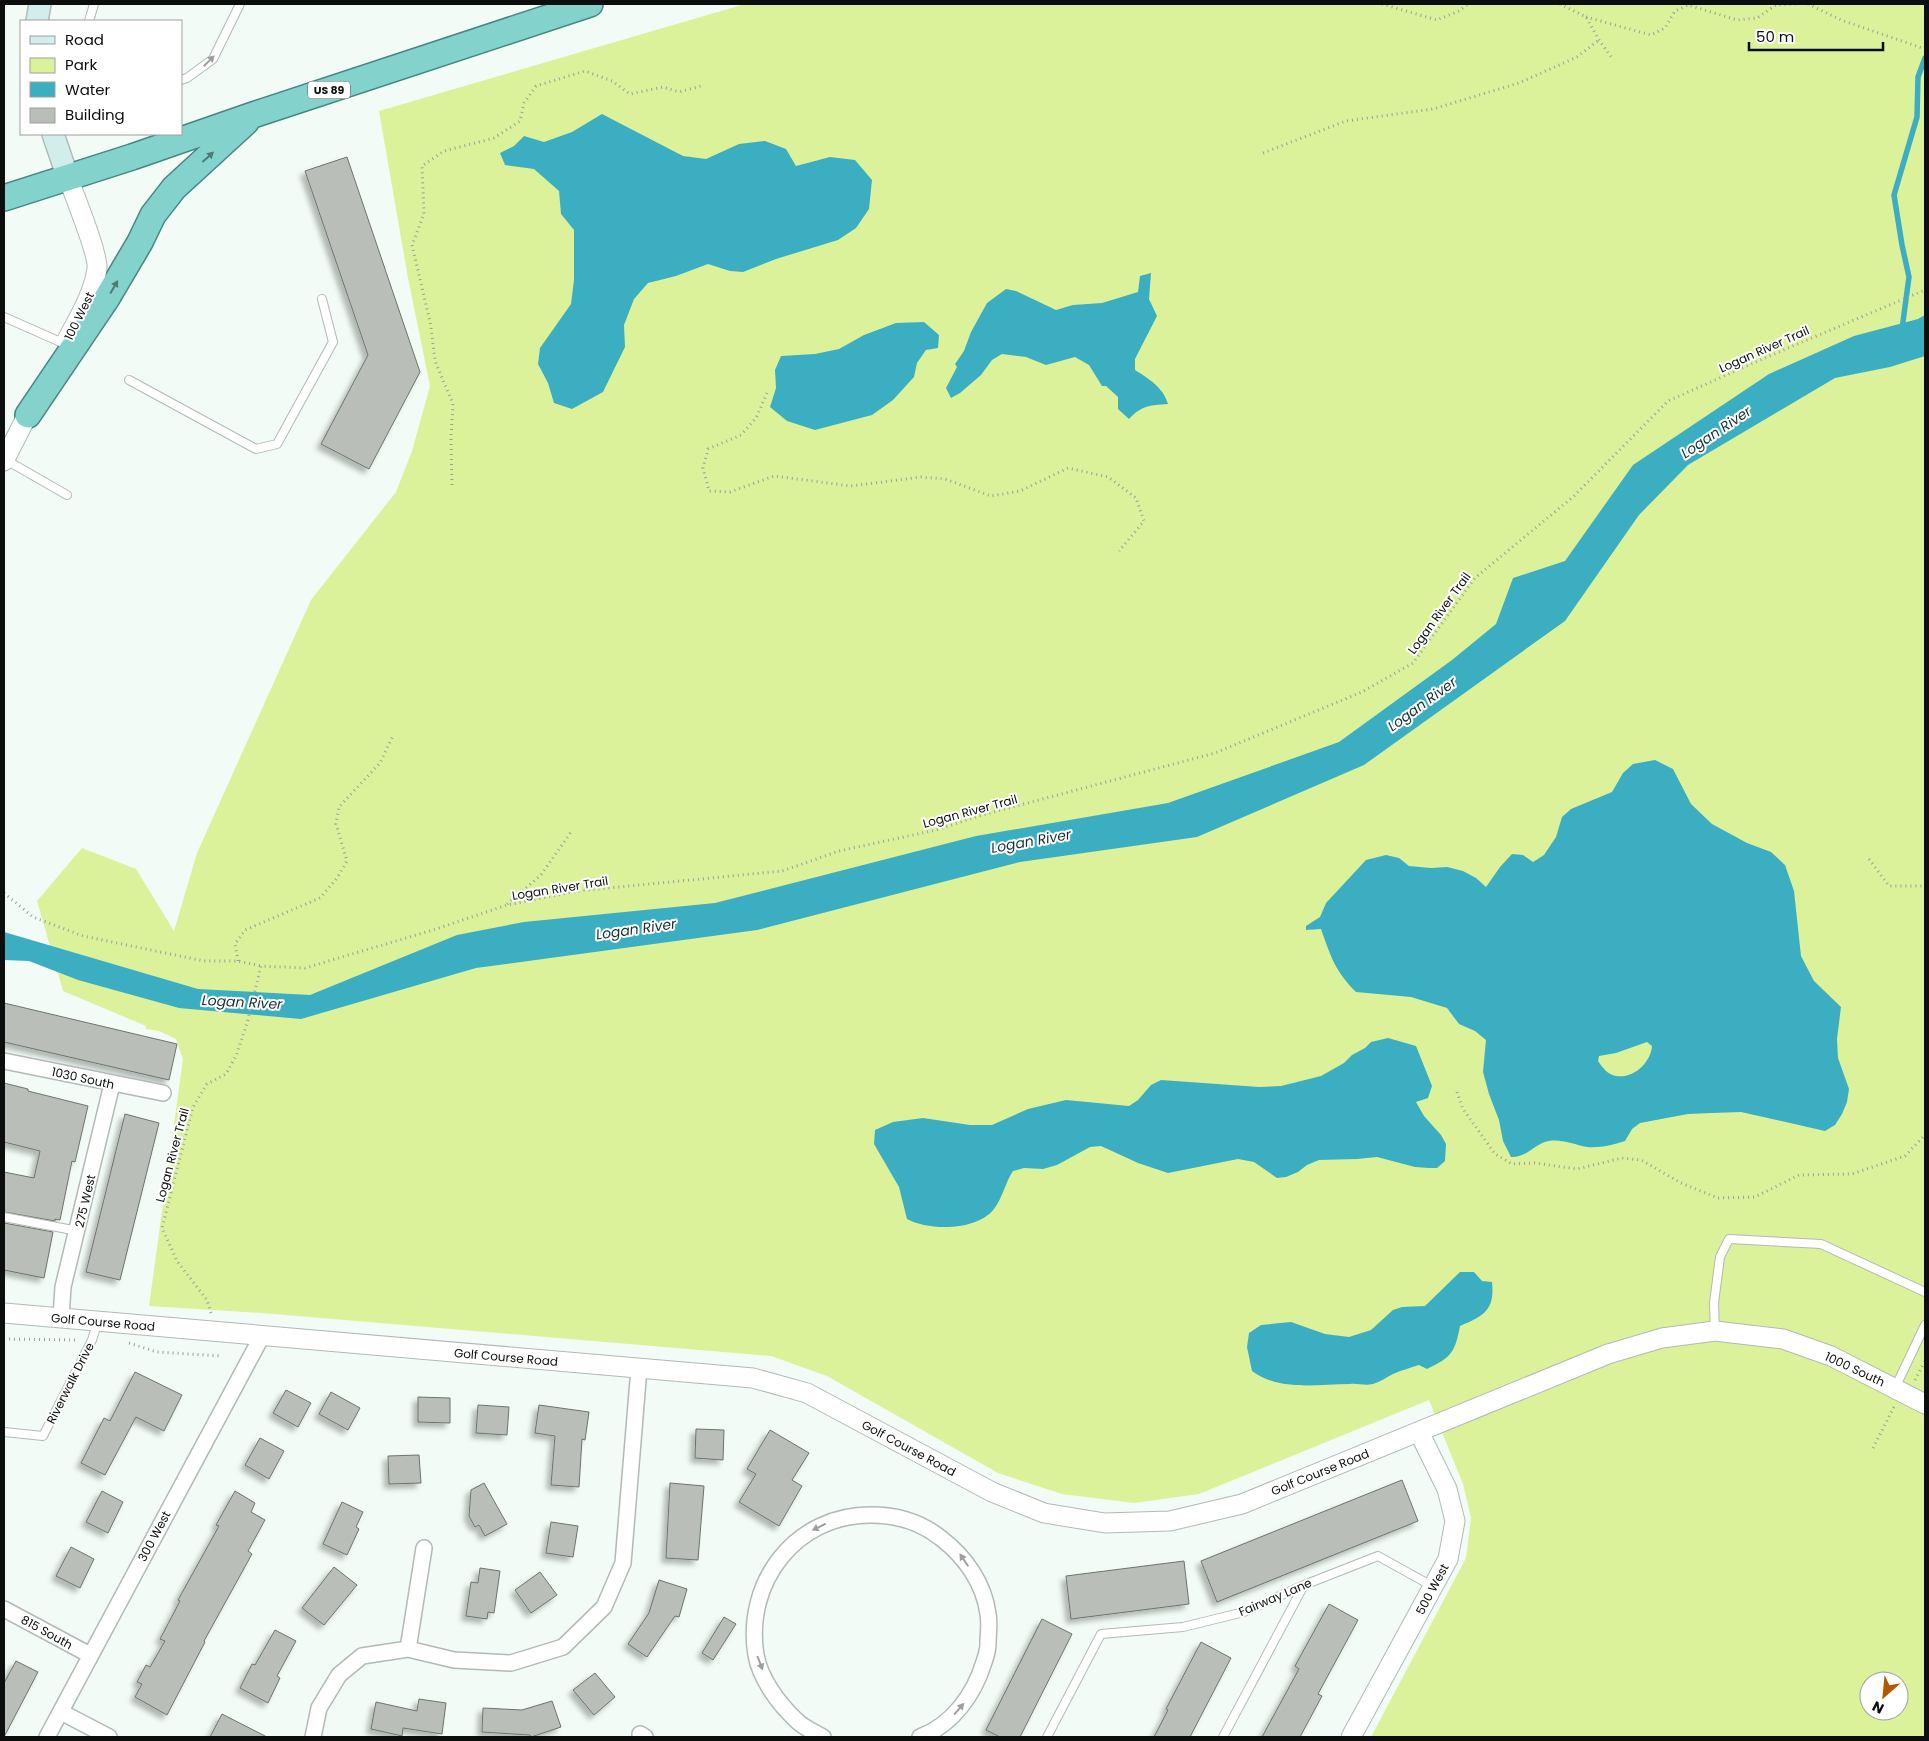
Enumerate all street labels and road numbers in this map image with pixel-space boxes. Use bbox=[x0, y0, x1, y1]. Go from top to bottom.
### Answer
road number: US 89 bbox=[308, 82, 350, 98]
street label: 100 West bbox=[60, 289, 98, 343]
street label: Logan River Trail bbox=[1716, 321, 1812, 377]
street label: Logan River Trail bbox=[1404, 569, 1474, 657]
street label: Logan River Trail bbox=[921, 790, 1019, 832]
street label: Logan River Trail bbox=[511, 872, 609, 904]
street label: 1030 South bbox=[50, 1063, 116, 1093]
street label: Logan River Trail bbox=[151, 1106, 193, 1204]
street label: 275 West bbox=[71, 1173, 99, 1229]
street label: Golf Course Road bbox=[50, 1309, 156, 1335]
street label: Riverwalk Drive bbox=[42, 1339, 98, 1427]
street label: Golf Course Road bbox=[453, 1344, 559, 1370]
street label: 1000 South bbox=[1822, 1348, 1888, 1390]
street label: Golf Course Road bbox=[859, 1416, 959, 1480]
street label: Golf Course Road bbox=[1268, 1445, 1372, 1499]
street label: 300 West bbox=[134, 1508, 174, 1564]
street label: 500 West bbox=[1411, 1560, 1453, 1618]
street label: Fairway Lane bbox=[1236, 1574, 1314, 1620]
street label: 815 South bbox=[18, 1611, 76, 1653]

